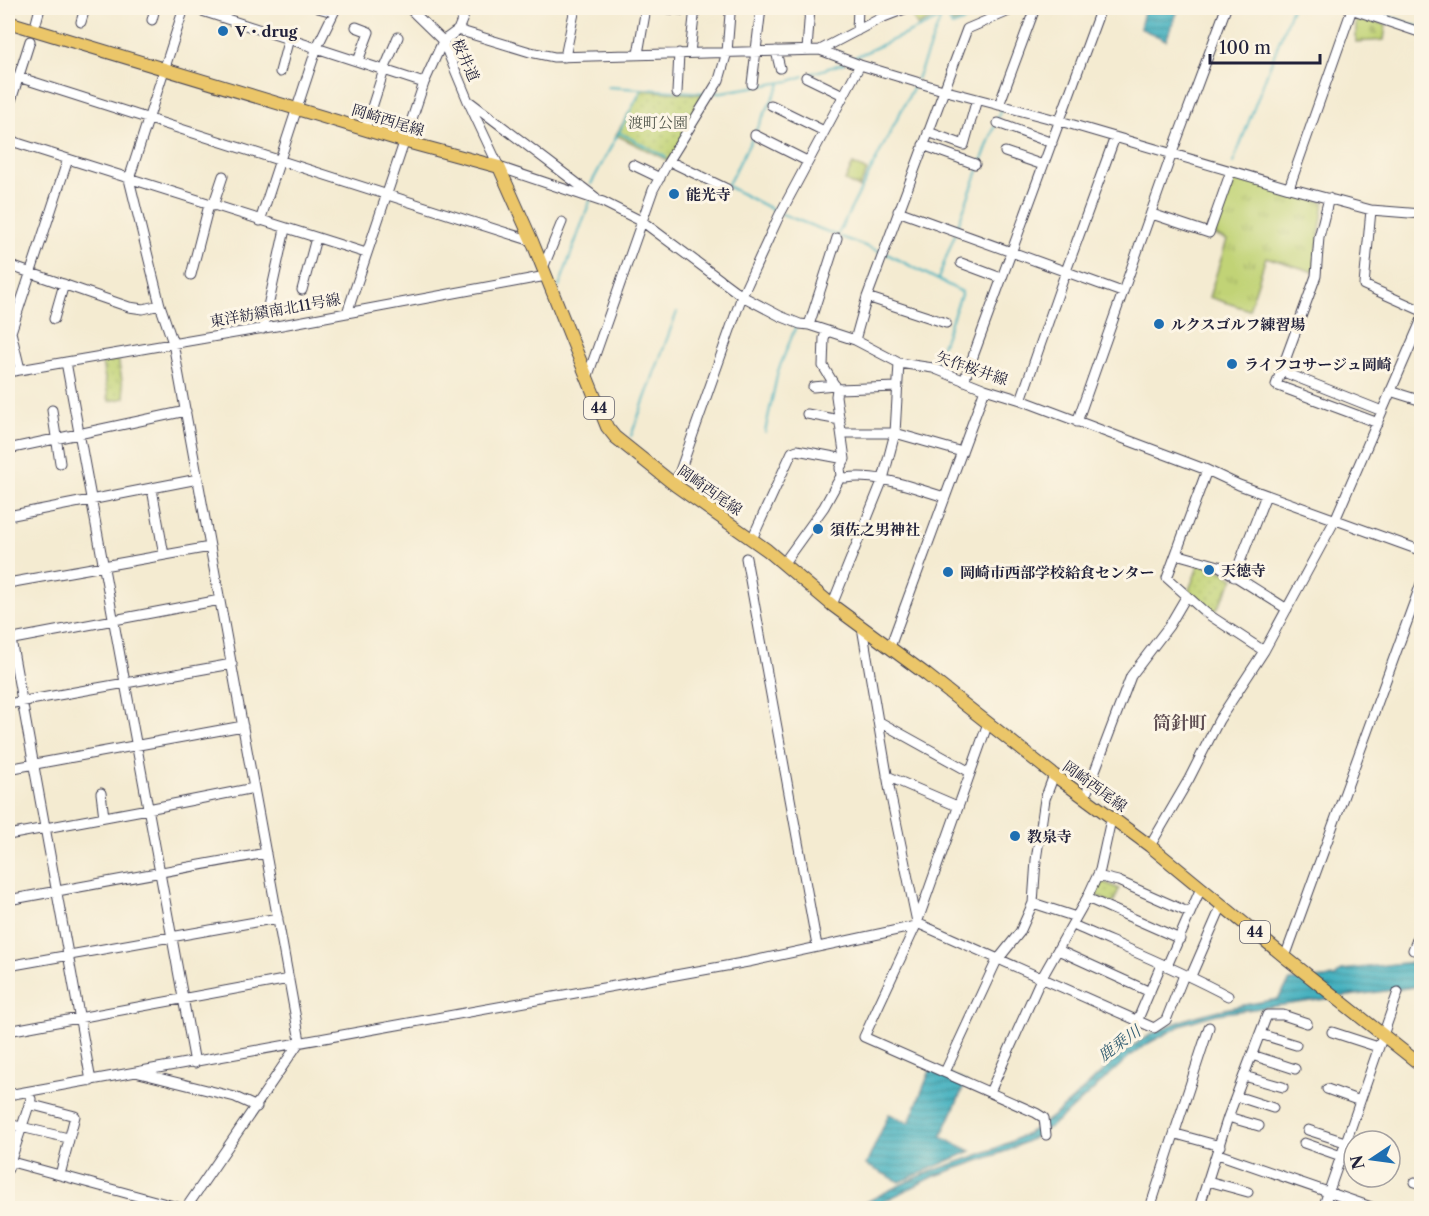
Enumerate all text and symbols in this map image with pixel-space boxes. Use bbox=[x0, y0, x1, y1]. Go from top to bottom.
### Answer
place label: V・drug bbox=[234, 22, 298, 41]
marker: V・drug bbox=[216, 24, 230, 38]
scale bar bbox=[1210, 27, 1320, 65]
street label: 桜井道 bbox=[448, 36, 484, 84]
text: 100 m bbox=[1219, 37, 1271, 59]
street label: 岡崎西尾線 bbox=[349, 100, 427, 140]
park label: 渡町公園 bbox=[628, 113, 688, 132]
place label: 能光寺 bbox=[686, 185, 731, 204]
marker: 能光寺 bbox=[667, 187, 681, 201]
street label: 東洋紡績南北11号線 bbox=[208, 289, 342, 331]
place label: ルクスゴルフ練習場 bbox=[1171, 315, 1306, 334]
marker: ルクスゴルフ練習場 bbox=[1152, 317, 1166, 331]
street label: 矢作桜井線 bbox=[933, 347, 1011, 389]
place label: ライフコサージュ岡崎 bbox=[1244, 355, 1392, 374]
marker: ライフコサージュ岡崎 bbox=[1225, 357, 1239, 371]
road number: 44 bbox=[584, 397, 614, 419]
street label: 岡崎西尾線 bbox=[674, 461, 746, 519]
place label: 須佐之男神社 bbox=[830, 520, 920, 539]
marker: 須佐之男神社 bbox=[811, 522, 825, 536]
place label: 天徳寺 bbox=[1221, 561, 1266, 580]
place label: 岡崎市西部学校給食センター bbox=[960, 563, 1154, 582]
marker: 天徳寺 bbox=[1202, 563, 1216, 577]
marker: 岡崎市西部学校給食センター bbox=[941, 565, 955, 579]
district label: 筒針町 bbox=[1153, 712, 1207, 734]
street label: 岡崎西尾線 bbox=[1059, 756, 1131, 816]
place label: 教泉寺 bbox=[1027, 827, 1072, 846]
marker: 教泉寺 bbox=[1008, 829, 1022, 843]
road number: 44 bbox=[1240, 921, 1270, 943]
water label: 鹿乗川 bbox=[1094, 1020, 1146, 1065]
north arrow bbox=[1342, 1129, 1402, 1189]
text: N bbox=[1346, 1153, 1369, 1171]

